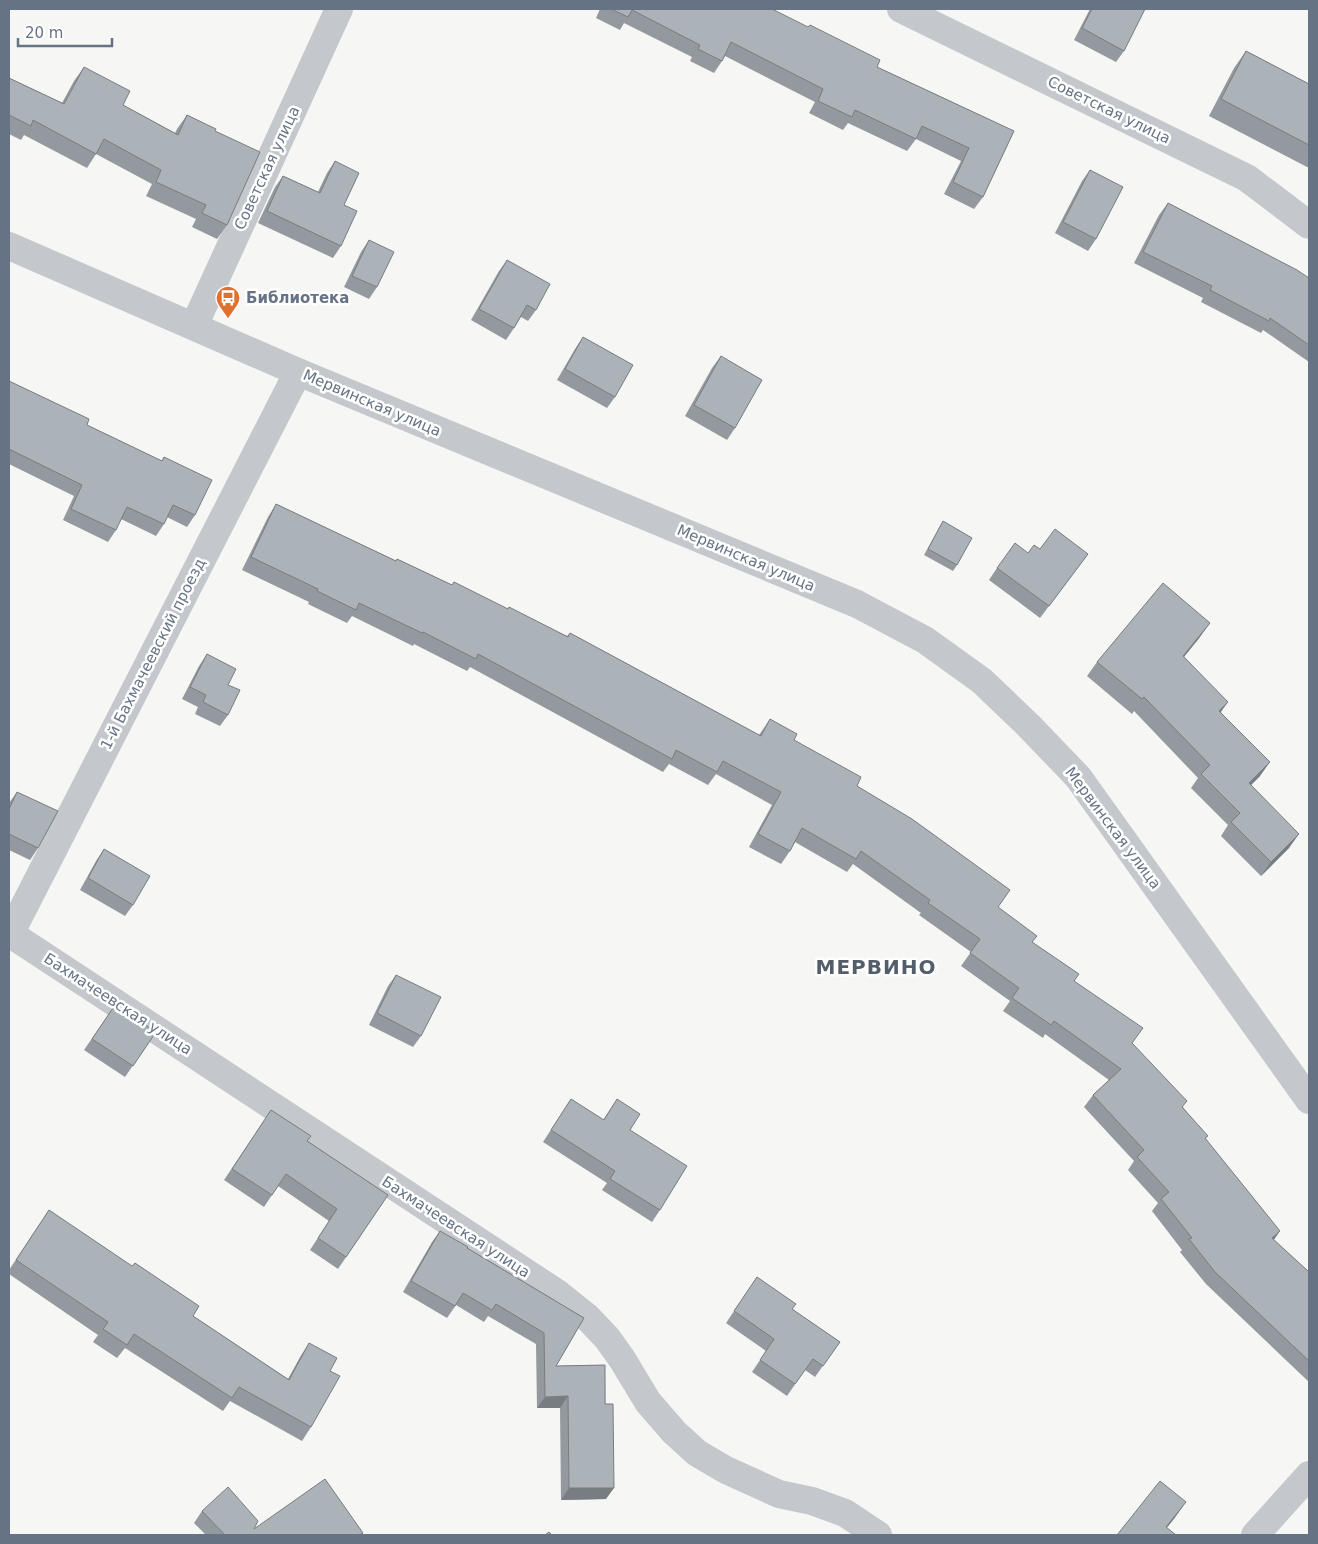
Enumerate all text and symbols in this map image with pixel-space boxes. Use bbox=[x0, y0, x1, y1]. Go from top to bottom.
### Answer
scale bar bbox=[18, 15, 111, 47]
text: 20 m bbox=[25, 24, 63, 42]
street label: Советская улица bbox=[1045, 72, 1173, 148]
street label: Советская улица bbox=[230, 103, 304, 233]
bus stop icon: Библиотека bbox=[215, 285, 241, 319]
place label: Библиотека bbox=[246, 289, 349, 307]
street label: Мервинская улица bbox=[300, 366, 444, 440]
street label: Мервинская улица bbox=[674, 521, 818, 595]
street label: 1-й Бахмачеевский проезд bbox=[97, 555, 209, 753]
street label: Мервинская улица bbox=[1061, 763, 1165, 893]
street label: Бахмачеевская улица bbox=[41, 949, 195, 1059]
district label: МЕРВИНО bbox=[816, 955, 936, 979]
street label: Бахмачеевская улица bbox=[379, 1172, 533, 1282]

